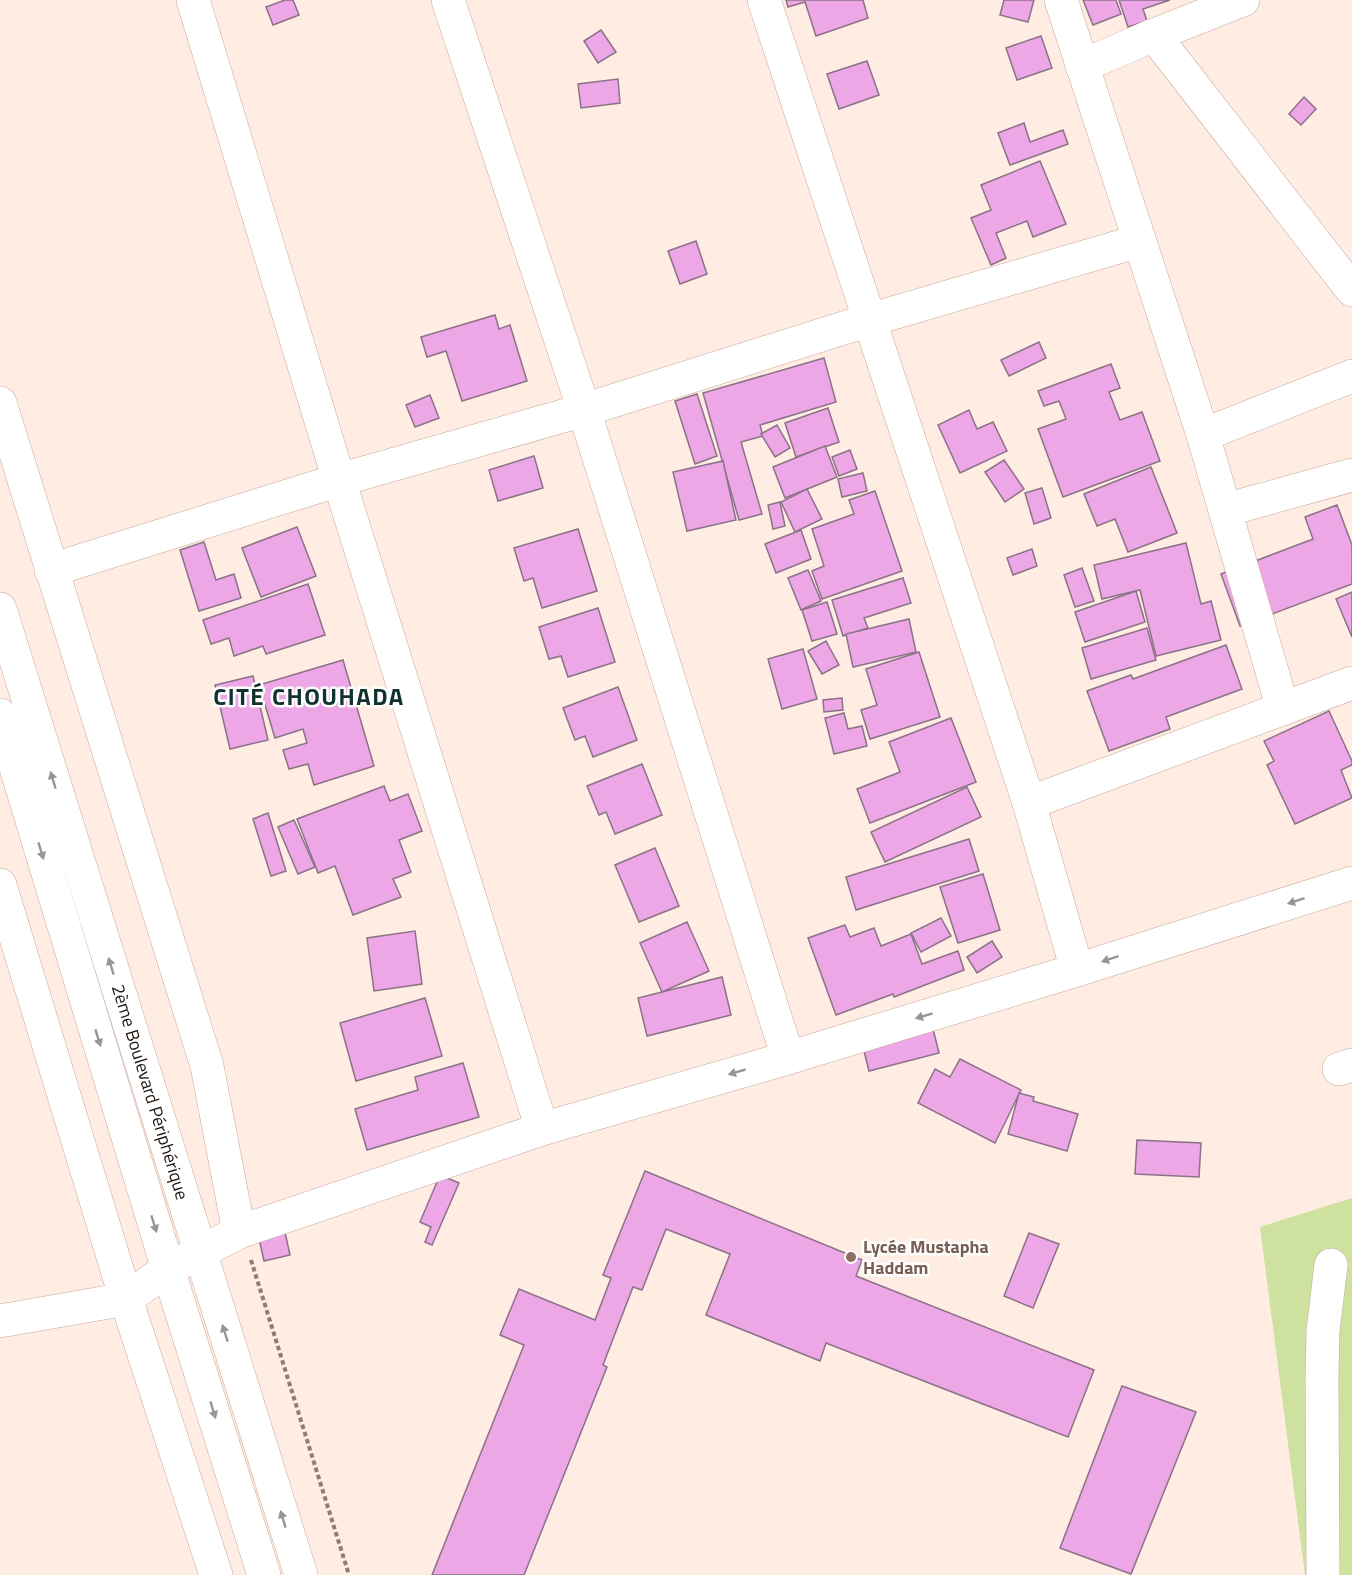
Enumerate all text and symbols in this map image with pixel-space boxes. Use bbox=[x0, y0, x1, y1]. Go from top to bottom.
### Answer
district label: CITÉ CHOUHADA bbox=[213, 678, 405, 714]
one-way arrow bbox=[48, 771, 57, 789]
one-way arrow bbox=[37, 842, 46, 860]
one-way arrow bbox=[1287, 897, 1305, 906]
one-way arrow bbox=[1101, 955, 1119, 965]
one-way arrow bbox=[106, 957, 115, 975]
street label: 2ème Boulevard Périphérique bbox=[105, 981, 196, 1203]
one-way arrow bbox=[915, 1012, 933, 1021]
one-way arrow bbox=[94, 1029, 103, 1047]
one-way arrow bbox=[728, 1068, 746, 1077]
one-way arrow bbox=[150, 1215, 160, 1233]
place label: Lycée Mustapha Haddam bbox=[863, 1233, 989, 1281]
marker: Lycée Mustapha Haddam bbox=[844, 1250, 858, 1264]
one-way arrow bbox=[220, 1324, 229, 1342]
one-way arrow bbox=[208, 1401, 218, 1419]
one-way arrow bbox=[278, 1510, 287, 1528]

